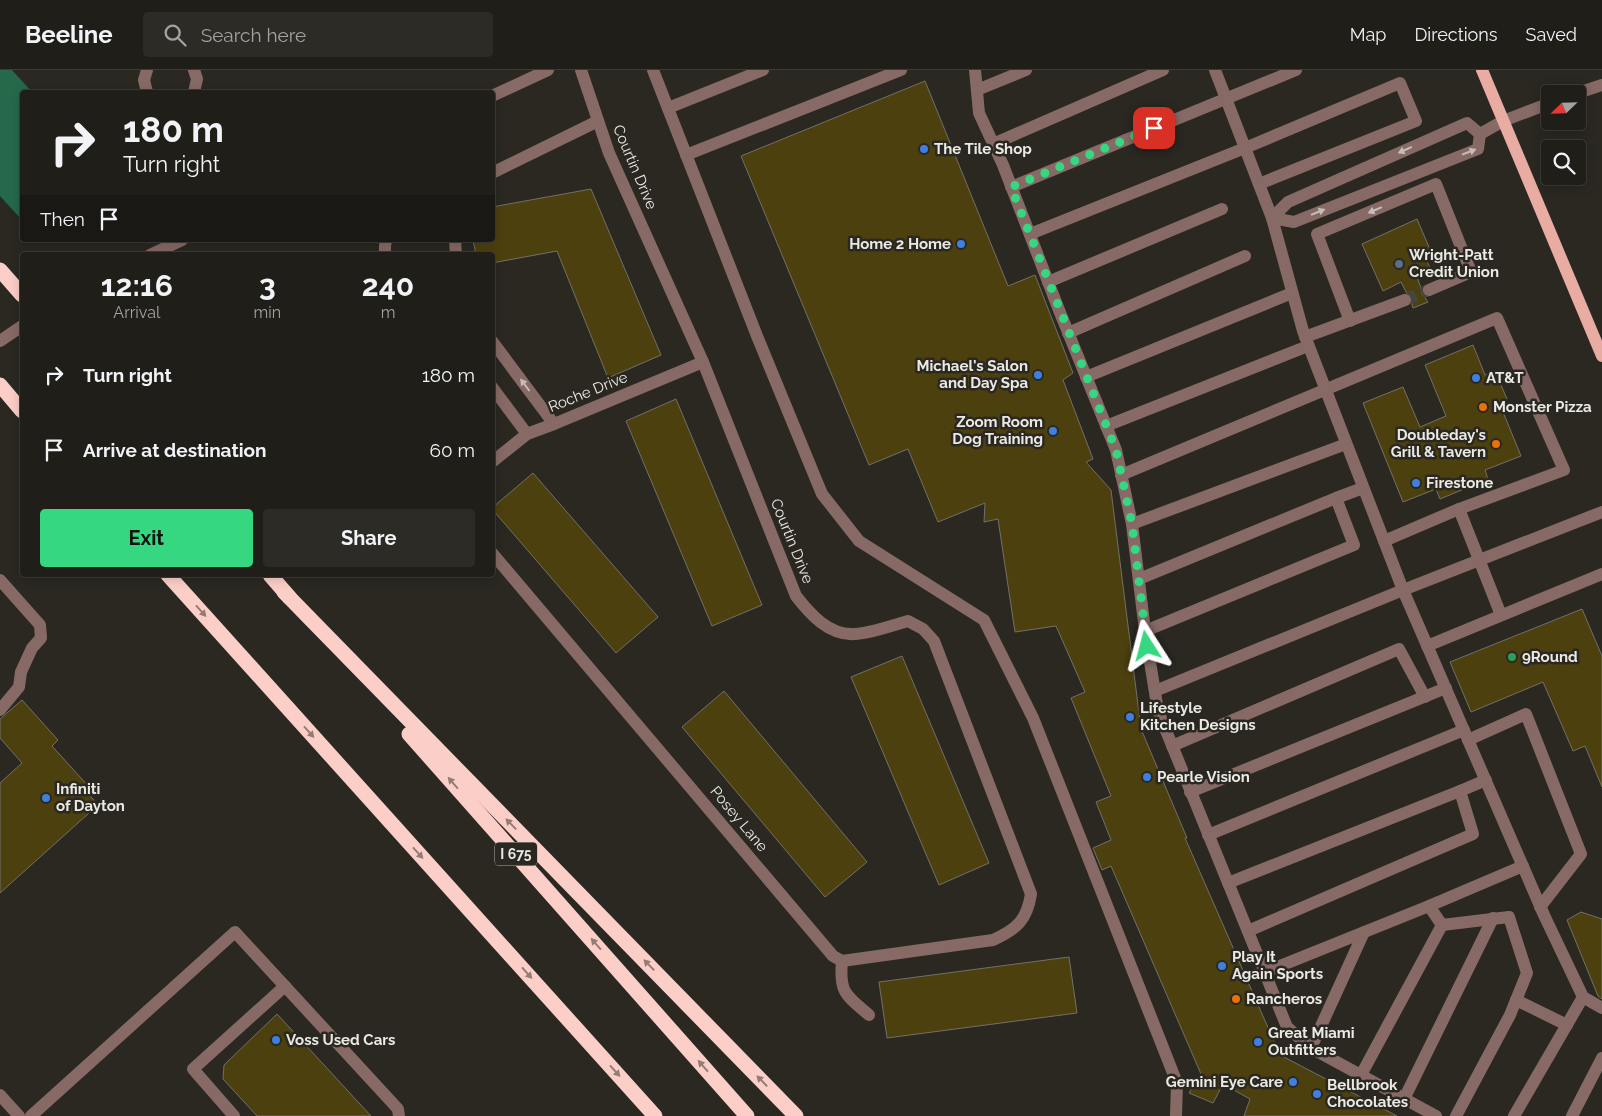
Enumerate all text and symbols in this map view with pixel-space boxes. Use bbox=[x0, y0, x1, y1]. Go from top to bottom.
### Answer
search box bbox=[143, 12, 493, 57]
text: Beeline bbox=[25, 20, 113, 49]
icon: search bbox=[161, 21, 189, 49]
text: Search here bbox=[201, 24, 306, 46]
text: Map bbox=[1350, 24, 1386, 45]
text: Directions bbox=[1414, 24, 1498, 45]
text: Saved bbox=[1526, 24, 1577, 45]
north arrow bbox=[1541, 85, 1586, 130]
map controls bbox=[1541, 85, 1586, 185]
pin bbox=[1133, 107, 1175, 149]
text: 180 m bbox=[123, 109, 224, 150]
icon: right bbox=[40, 110, 105, 175]
icon: arrive bbox=[1140, 114, 1168, 142]
street label: Courtin Drive bbox=[609, 122, 661, 212]
place label: The Tile Shop bbox=[934, 140, 1032, 158]
button: search bbox=[1541, 140, 1586, 185]
marker: The Tile Shop bbox=[918, 143, 930, 155]
one-way arrow bbox=[1398, 146, 1412, 154]
one-way arrow bbox=[1462, 148, 1477, 156]
text: Turn right bbox=[123, 151, 220, 177]
icon: arrive bbox=[95, 205, 123, 233]
one-way arrow bbox=[1368, 206, 1382, 214]
text: Then bbox=[40, 208, 85, 230]
one-way arrow bbox=[1311, 208, 1326, 216]
place label: Home 2 Home bbox=[849, 235, 951, 253]
marker: Home 2 Home bbox=[955, 238, 967, 250]
place label: Wright-Patt Credit Union bbox=[1409, 246, 1499, 281]
marker: Wright-Patt Credit Union bbox=[1393, 258, 1405, 270]
text: 12:16 bbox=[101, 268, 173, 303]
text: 3 bbox=[259, 268, 276, 303]
text: 240 bbox=[362, 268, 414, 303]
text: Arrival bbox=[113, 303, 160, 322]
text: min bbox=[254, 303, 281, 322]
text: m bbox=[381, 303, 395, 322]
place label: Michael's Salon and Day Spa bbox=[917, 357, 1028, 392]
icon: right bbox=[40, 361, 68, 389]
text: Turn right bbox=[83, 364, 172, 386]
text: 180 m bbox=[422, 364, 475, 386]
street label: Roche Drive bbox=[546, 368, 630, 416]
marker: Michael's Salon and Day Spa bbox=[1032, 369, 1044, 381]
place label: AT&T bbox=[1486, 369, 1524, 387]
marker: AT&T bbox=[1470, 372, 1482, 384]
one-way arrow bbox=[520, 378, 530, 392]
place label: Monster Pizza bbox=[1493, 398, 1592, 416]
marker: Monster Pizza bbox=[1477, 401, 1489, 413]
place label: Zoom Room Dog Training bbox=[952, 413, 1043, 448]
marker: Zoom Room Dog Training bbox=[1047, 425, 1059, 437]
place label: Doubleday's Grill & Tavern bbox=[1391, 426, 1486, 461]
icon: arrive bbox=[40, 436, 68, 464]
marker: Doubleday's Grill & Tavern bbox=[1490, 438, 1502, 450]
text: Arrive at destination bbox=[83, 439, 267, 461]
text: 60 m bbox=[430, 439, 475, 461]
place label: Firestone bbox=[1426, 474, 1493, 492]
marker: Firestone bbox=[1410, 477, 1422, 489]
street label: Courtin Drive bbox=[767, 496, 817, 586]
button: Exit bbox=[40, 509, 253, 567]
button: Share bbox=[263, 509, 475, 567]
one-way arrow bbox=[195, 605, 206, 618]
position arrow bbox=[1120, 619, 1172, 671]
place label: 9Round bbox=[1522, 648, 1578, 666]
marker: 9Round bbox=[1506, 651, 1518, 663]
place label: Lifestyle Kitchen Designs bbox=[1140, 699, 1256, 734]
marker: Lifestyle Kitchen Designs bbox=[1124, 711, 1136, 723]
one-way arrow bbox=[303, 725, 315, 737]
place label: Pearle Vision bbox=[1157, 768, 1250, 786]
marker: Pearle Vision bbox=[1141, 771, 1153, 783]
one-way arrow bbox=[448, 777, 459, 790]
place label: Infiniti of Dayton bbox=[56, 780, 125, 815]
street label: Posey Lane bbox=[706, 783, 772, 856]
marker: Infiniti of Dayton bbox=[40, 792, 52, 804]
one-way arrow bbox=[505, 818, 517, 830]
road number: I 675 bbox=[495, 842, 537, 866]
one-way arrow bbox=[412, 846, 424, 858]
one-way arrow bbox=[590, 938, 601, 951]
place label: Play It Again Sports bbox=[1232, 948, 1323, 983]
one-way arrow bbox=[643, 959, 655, 971]
marker: Play It Again Sports bbox=[1216, 960, 1228, 972]
one-way arrow bbox=[521, 967, 533, 979]
place label: Rancheros bbox=[1246, 990, 1322, 1008]
marker: Rancheros bbox=[1230, 993, 1242, 1005]
place label: Great Miami Outfitters bbox=[1268, 1024, 1355, 1059]
place label: Voss Used Cars bbox=[286, 1031, 395, 1049]
marker: Voss Used Cars bbox=[270, 1034, 282, 1046]
marker: Great Miami Outfitters bbox=[1252, 1036, 1264, 1048]
one-way arrow bbox=[697, 1061, 709, 1073]
one-way arrow bbox=[609, 1065, 621, 1077]
place label: Gemini Eye Care bbox=[1166, 1073, 1283, 1091]
one-way arrow bbox=[756, 1075, 768, 1087]
marker: Gemini Eye Care bbox=[1287, 1076, 1299, 1088]
place label: Bellbrook Chocolates bbox=[1327, 1076, 1408, 1111]
marker: Bellbrook Chocolates bbox=[1311, 1088, 1323, 1100]

